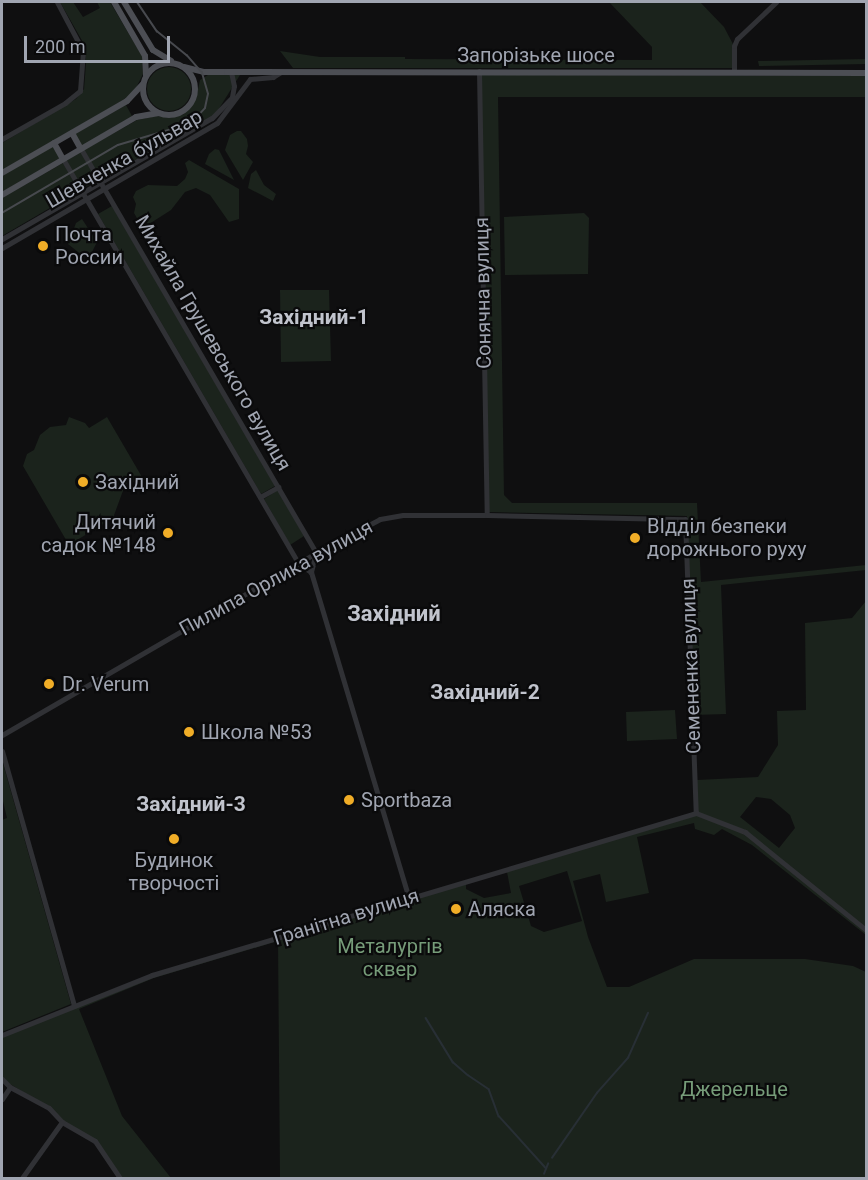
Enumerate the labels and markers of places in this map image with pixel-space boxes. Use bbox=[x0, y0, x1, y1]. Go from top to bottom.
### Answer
place label: Почта России bbox=[55, 222, 123, 269]
marker: Почта России bbox=[36, 239, 50, 253]
place label: Західний bbox=[95, 470, 179, 494]
marker: Західний bbox=[76, 475, 90, 489]
place label: Дитячий садок №148 bbox=[41, 510, 156, 557]
place label: ВІдділ безпеки дорожнього руху bbox=[647, 514, 807, 561]
marker: Дитячий садок №148 bbox=[161, 526, 175, 540]
marker: ВІдділ безпеки дорожнього руху bbox=[628, 531, 642, 545]
place label: Dr. Verum bbox=[62, 672, 149, 696]
marker: Dr. Verum bbox=[40, 675, 58, 693]
place label: Школа №53 bbox=[201, 720, 312, 744]
marker: Школа №53 bbox=[182, 725, 196, 739]
place label: Sportbaza bbox=[361, 788, 452, 812]
marker: Sportbaza bbox=[342, 793, 356, 807]
marker: Будинок творчості bbox=[167, 832, 181, 846]
place label: Будинок творчості bbox=[129, 849, 219, 896]
place label: Аляска bbox=[468, 897, 536, 921]
marker: Аляска bbox=[449, 902, 463, 916]

